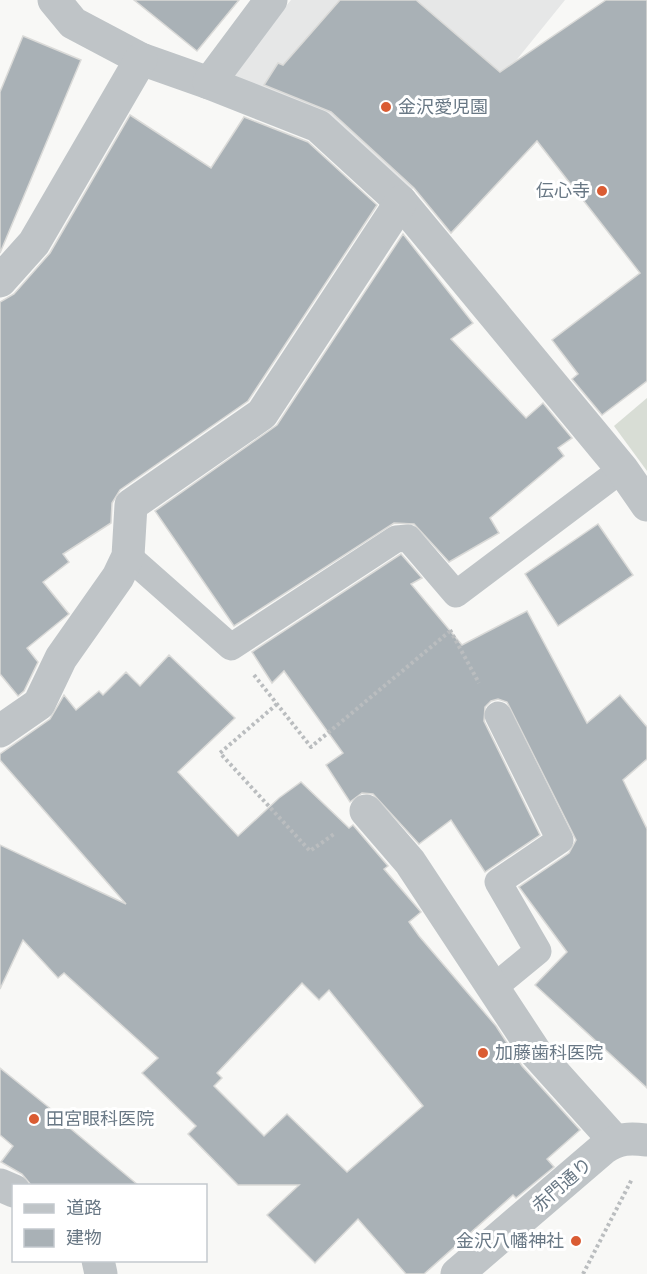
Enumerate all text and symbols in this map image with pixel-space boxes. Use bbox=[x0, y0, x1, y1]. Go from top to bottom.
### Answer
place label: 金沢愛児園 bbox=[398, 95, 488, 119]
marker: 金沢愛児園 bbox=[379, 100, 393, 114]
place label: 伝心寺 bbox=[536, 179, 590, 203]
marker: 伝心寺 bbox=[595, 184, 609, 198]
place label: 加藤歯科医院 bbox=[495, 1041, 603, 1065]
marker: 加藤歯科医院 bbox=[476, 1046, 490, 1060]
place label: 田宮眼科医院 bbox=[46, 1107, 154, 1131]
marker: 田宮眼科医院 bbox=[27, 1112, 41, 1126]
street label: 赤門通り bbox=[527, 1152, 597, 1218]
legend bbox=[12, 1184, 207, 1262]
text: 道路 bbox=[66, 1196, 102, 1220]
text: 建物 bbox=[66, 1226, 102, 1250]
place label: 金沢八幡神社 bbox=[456, 1229, 564, 1253]
marker: 金沢八幡神社 bbox=[569, 1234, 583, 1248]

